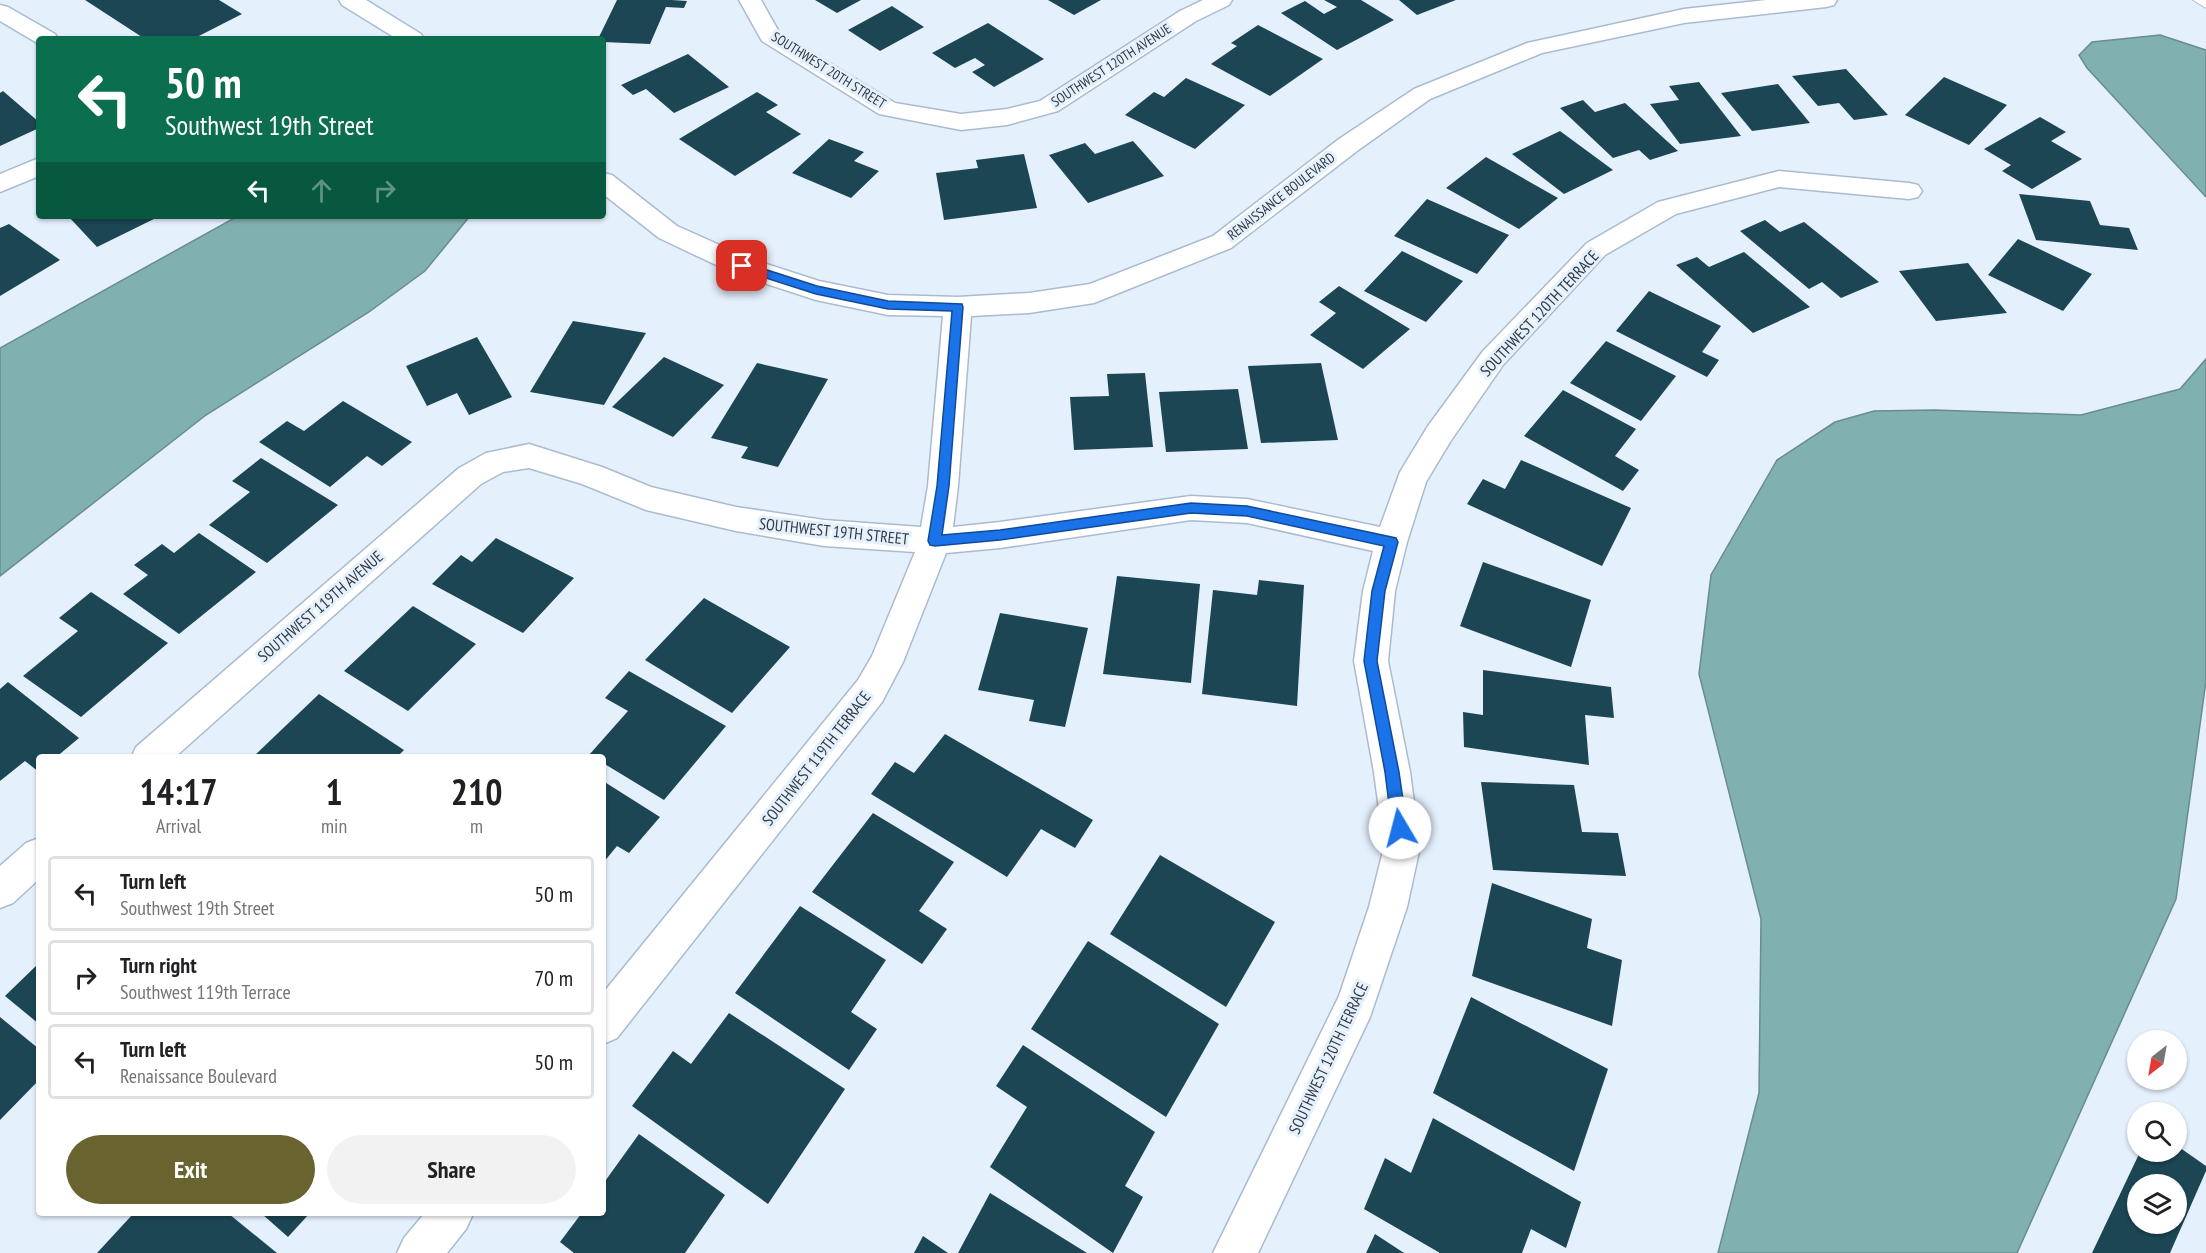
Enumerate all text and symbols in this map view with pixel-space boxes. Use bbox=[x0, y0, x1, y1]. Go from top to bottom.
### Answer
street label: SOUTHWEST 120TH AVENUE bbox=[1048, 19, 1174, 111]
street label: SOUTHWEST 20TH STREET bbox=[768, 28, 890, 113]
text: 50 m bbox=[165, 55, 242, 110]
icon: left bbox=[66, 60, 144, 138]
text: Southwest 19th Street bbox=[165, 108, 374, 142]
street label: RENAISSANCE BOULEVARD bbox=[1224, 148, 1338, 244]
icon: left bbox=[242, 174, 275, 207]
icon: ahead bbox=[305, 174, 338, 207]
icon: right bbox=[368, 174, 401, 207]
pin bbox=[716, 240, 767, 291]
street label: SOUTHWEST 120TH TERRACE bbox=[1475, 246, 1603, 380]
icon: arrive bbox=[725, 249, 758, 282]
street label: SOUTHWEST 19TH STREET bbox=[758, 513, 910, 549]
street label: SOUTHWEST 119TH AVENUE bbox=[253, 546, 387, 666]
street label: SOUTHWEST 119TH TERRACE bbox=[757, 687, 875, 829]
text: 14:17 bbox=[140, 768, 217, 815]
text: 1 bbox=[325, 768, 343, 815]
text: 210 bbox=[451, 768, 502, 815]
position arrow bbox=[1368, 796, 1432, 860]
text: Arrival bbox=[156, 813, 201, 839]
text: min bbox=[321, 813, 347, 839]
text: m bbox=[470, 813, 483, 839]
text: Turn left bbox=[120, 867, 186, 895]
icon: left bbox=[69, 877, 102, 910]
text: 50 m bbox=[534, 880, 573, 908]
text: Southwest 19th Street bbox=[120, 895, 275, 921]
text: Turn right bbox=[120, 951, 197, 979]
icon: right bbox=[69, 961, 102, 994]
text: 70 m bbox=[534, 964, 573, 992]
text: Southwest 119th Terrace bbox=[120, 979, 291, 1005]
street label: SOUTHWEST 120TH TERRACE bbox=[1284, 979, 1372, 1137]
north arrow bbox=[2127, 1030, 2187, 1090]
map controls bbox=[2127, 1030, 2187, 1234]
text: Turn left bbox=[120, 1035, 186, 1063]
icon: left bbox=[69, 1045, 102, 1078]
text: 50 m bbox=[534, 1048, 573, 1076]
text: Renaissance Boulevard bbox=[120, 1063, 277, 1089]
button: search bbox=[2127, 1102, 2187, 1162]
button: Exit bbox=[66, 1135, 315, 1204]
button: Share bbox=[327, 1135, 576, 1204]
button: layers bbox=[2127, 1174, 2187, 1234]

